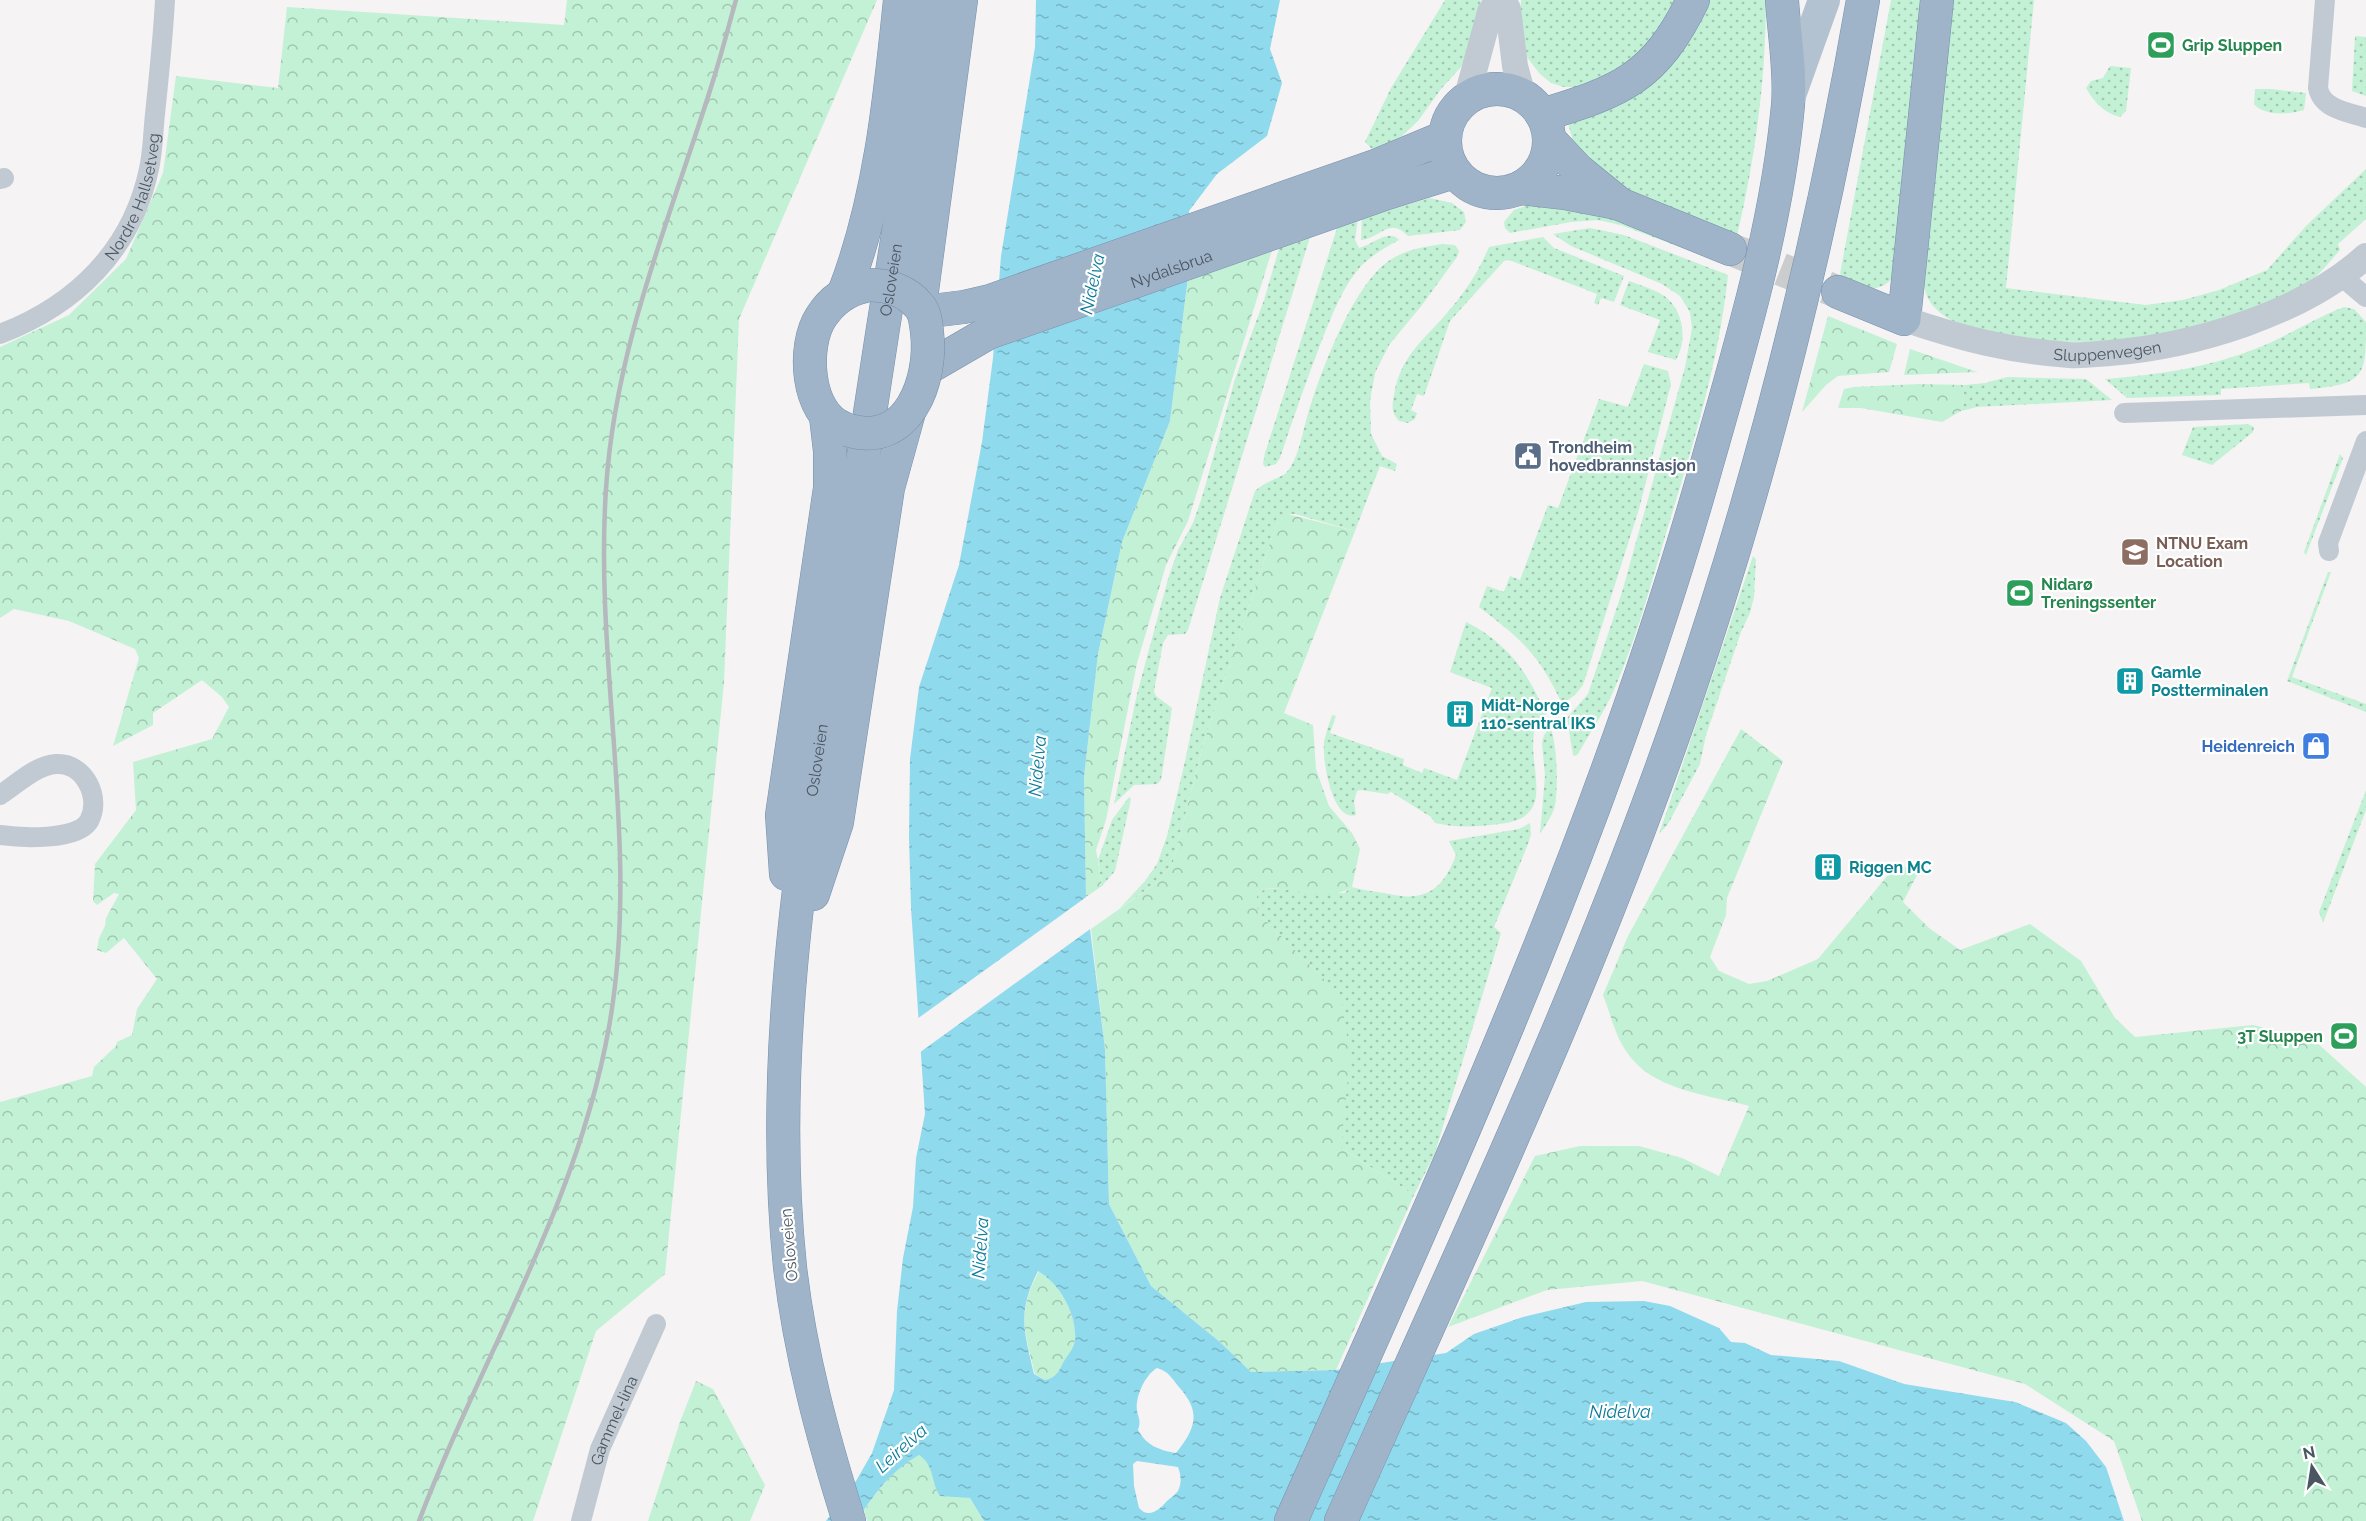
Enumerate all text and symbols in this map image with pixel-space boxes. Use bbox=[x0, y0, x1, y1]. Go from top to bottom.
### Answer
sports icon: Grip Sluppen bbox=[2145, 29, 2177, 61]
place label: Grip Sluppen bbox=[2182, 36, 2282, 55]
street label: Nordre Hallsetveg bbox=[100, 132, 163, 264]
street label: Osloveien bbox=[876, 242, 906, 318]
street label: Nydalsbrua bbox=[1128, 246, 1215, 292]
water label: Nidelva bbox=[1075, 252, 1109, 316]
street label: Sluppenvegen bbox=[2053, 337, 2163, 365]
place label: Trondheim hovedbrannstasjon bbox=[1549, 438, 1696, 475]
public building icon: Trondheim hovedbrannstasjon bbox=[1512, 440, 1544, 472]
place label: NTNU Exam Location bbox=[2156, 534, 2248, 571]
school or university icon: NTNU Exam Location bbox=[2119, 536, 2151, 568]
place label: Nidarø Treningssenter bbox=[2041, 575, 2156, 612]
sports icon: Nidarø Treningssenter bbox=[2004, 577, 2036, 609]
place label: Gamle Postterminalen bbox=[2151, 663, 2268, 700]
building icon: Gamle Postterminalen bbox=[2114, 665, 2146, 697]
place label: Midt-Norge 110-sentral IKS bbox=[1481, 696, 1596, 733]
building icon: Midt-Norge 110-sentral IKS bbox=[1444, 698, 1476, 730]
street label: Osloveien bbox=[802, 722, 831, 798]
shop icon: Heidenreich bbox=[2300, 730, 2332, 762]
water label: Nidelva bbox=[1024, 734, 1050, 797]
place label: Heidenreich bbox=[2202, 737, 2295, 756]
building icon: Riggen MC bbox=[1812, 851, 1844, 883]
place label: Riggen MC bbox=[1849, 858, 1932, 877]
sports icon: 3T Sluppen bbox=[2328, 1020, 2360, 1052]
place label: 3T Sluppen bbox=[2237, 1027, 2323, 1046]
street label: Osloveien bbox=[776, 1208, 802, 1282]
water label: Nidelva bbox=[967, 1216, 993, 1279]
street label: Gammel-lina bbox=[587, 1373, 641, 1467]
water label: Nidelva bbox=[1589, 1401, 1651, 1422]
water label: Leirelva bbox=[871, 1419, 931, 1477]
north arrow bbox=[2282, 1437, 2342, 1497]
text: N bbox=[2301, 1442, 2317, 1463]

